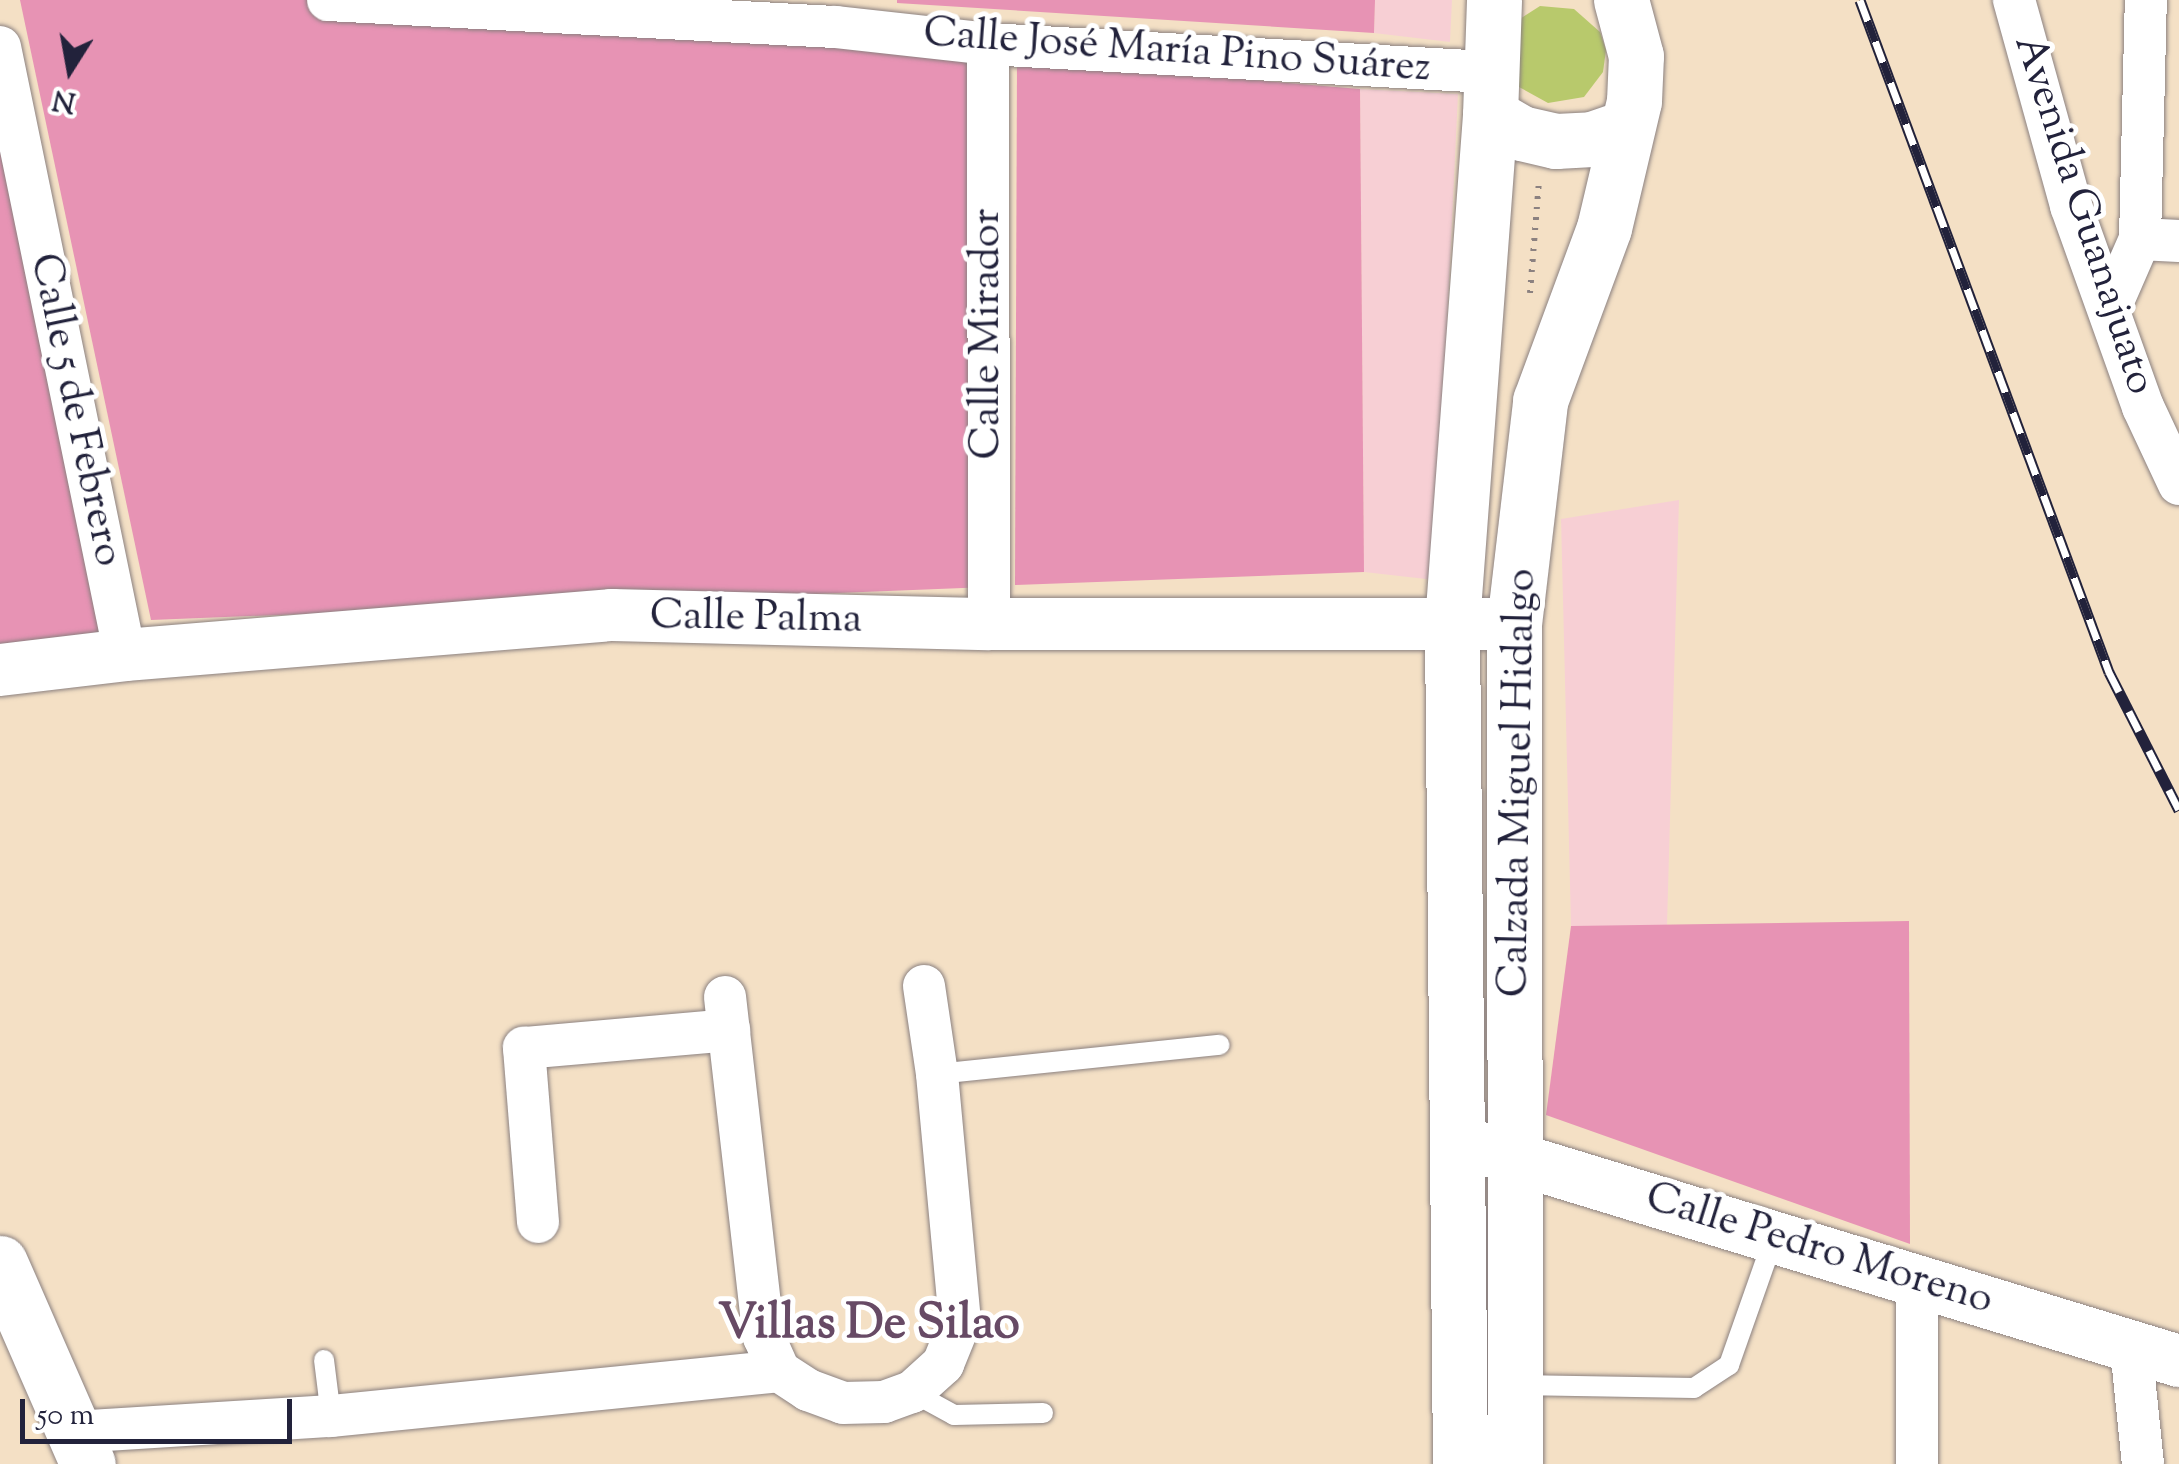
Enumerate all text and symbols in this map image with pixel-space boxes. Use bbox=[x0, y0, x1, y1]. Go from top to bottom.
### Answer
street label: Calle José María Pino Suárez bbox=[922, 9, 1432, 95]
north arrow bbox=[20, 20, 120, 120]
street label: Avenida Guanajuato bbox=[2001, 29, 2165, 401]
text: N bbox=[49, 78, 79, 121]
street label: Calle Mirador bbox=[963, 208, 1013, 460]
street label: Calle 5 de Febrero bbox=[17, 249, 133, 571]
street label: Calzada Miguel Hidalgo bbox=[1490, 568, 1548, 998]
street label: Calle Palma bbox=[649, 592, 863, 646]
street label: Calle Pedro Moreno bbox=[1639, 1173, 1999, 1327]
district label: Villas De Silao bbox=[718, 1297, 1020, 1355]
scale bar bbox=[25, 1379, 298, 1441]
text: 50 m bbox=[37, 1395, 94, 1438]

